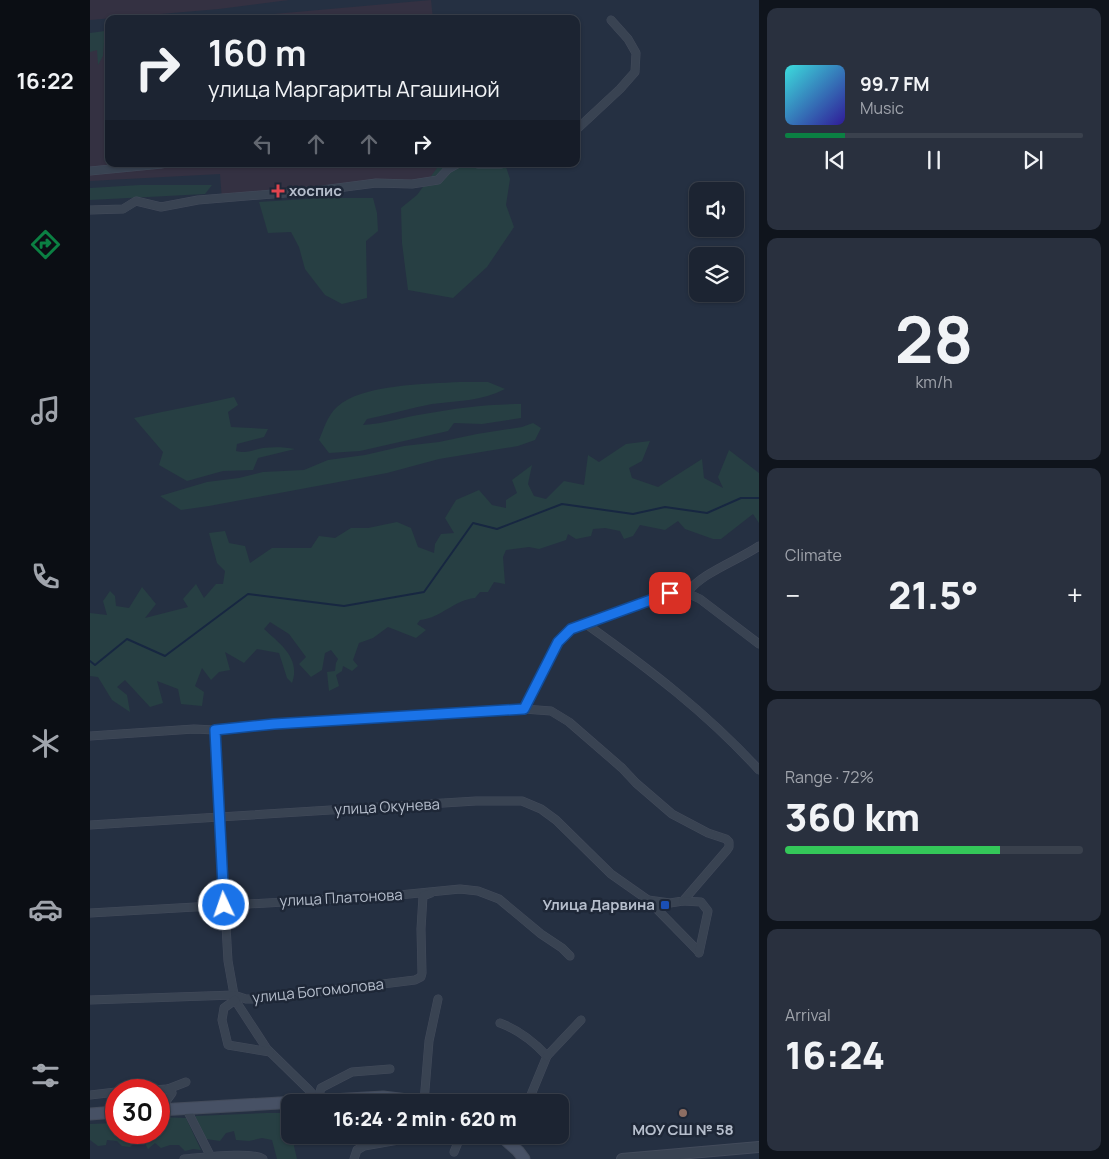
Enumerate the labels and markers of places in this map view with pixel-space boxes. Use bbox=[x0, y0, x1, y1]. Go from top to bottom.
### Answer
place label: хоспис bbox=[289, 180, 342, 201]
marker: хоспис bbox=[271, 184, 285, 198]
pin bbox=[649, 572, 691, 614]
place label: Улица Дарвина bbox=[542, 894, 655, 915]
marker: Улица Дарвина bbox=[659, 899, 671, 911]
marker: МОУ СШ № 58 bbox=[677, 1107, 689, 1119]
place label: МОУ СШ № 58 bbox=[632, 1119, 734, 1140]

